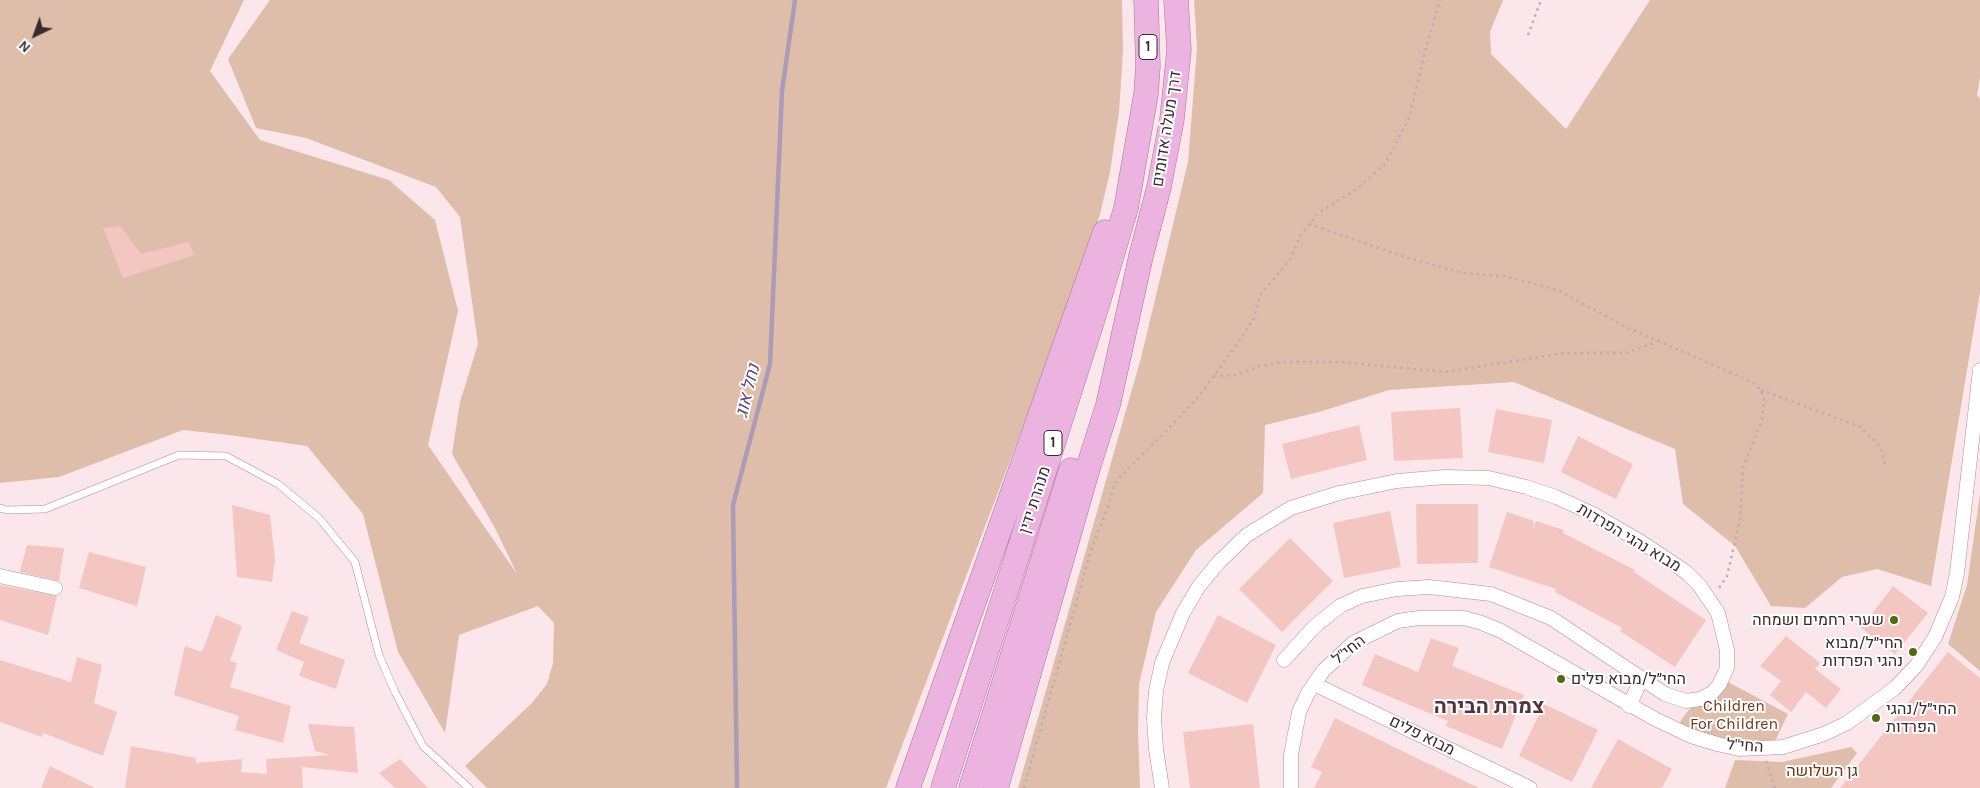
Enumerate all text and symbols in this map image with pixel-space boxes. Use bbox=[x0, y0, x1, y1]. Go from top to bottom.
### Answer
north arrow bbox=[10, 10, 60, 60]
road number: 1 bbox=[1139, 34, 1157, 60]
text: N bbox=[15, 37, 34, 56]
street label: דרך מעלה אדומים bbox=[1148, 70, 1186, 188]
water label: נחל אוג bbox=[731, 362, 765, 420]
road number: 1 bbox=[1044, 430, 1062, 456]
street label: מנהרת ידין bbox=[1015, 464, 1055, 536]
street label: מבוא נהגי הפרדות bbox=[1574, 499, 1684, 577]
place label: שערי רחמים ושמחה bbox=[1752, 610, 1884, 630]
marker: שערי רחמים ושמחה bbox=[1888, 614, 1900, 626]
street label: החי"ל bbox=[1328, 631, 1370, 669]
place label: החי״ל/מבוא נהגי הפרדות bbox=[1823, 633, 1903, 671]
marker: החי״ל/מבוא נהגי הפרדות bbox=[1907, 646, 1919, 658]
place label: החי״ל/מבוא פלים bbox=[1571, 669, 1686, 689]
marker: החי״ל/מבוא פלים bbox=[1555, 673, 1567, 685]
district label: צמרת הבירה bbox=[1434, 694, 1544, 720]
park label: Children For Children bbox=[1690, 696, 1778, 734]
place label: החי״ל/נהגי הפרדות bbox=[1886, 699, 1957, 737]
street label: מבוא פלים bbox=[1386, 712, 1458, 760]
marker: החי״ל/נהגי הפרדות bbox=[1870, 712, 1882, 724]
street label: החי"ל bbox=[1726, 735, 1764, 757]
park label: גן השלושה bbox=[1786, 761, 1858, 781]

